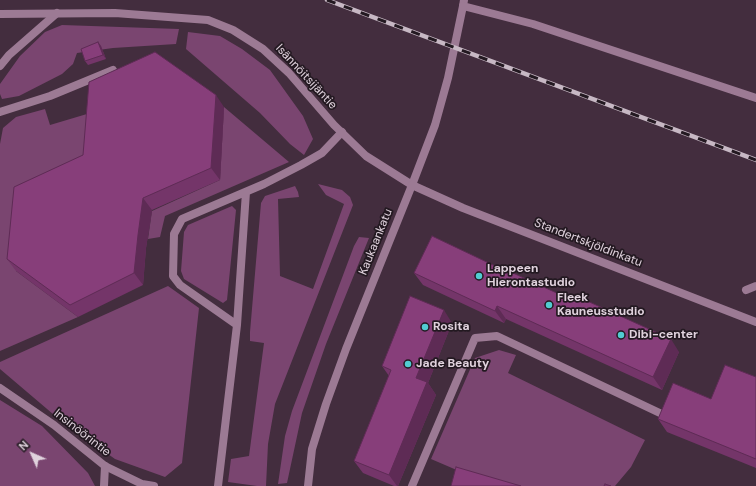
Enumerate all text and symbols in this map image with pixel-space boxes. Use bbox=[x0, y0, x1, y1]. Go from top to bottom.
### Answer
street label: Isännöitsijäntie bbox=[272, 42, 340, 112]
street label: Kaukaankatu bbox=[356, 207, 396, 277]
street label: Standertskjöldinkatu bbox=[532, 216, 644, 270]
place label: Lappeen Hierontastudio bbox=[487, 262, 575, 290]
marker: Lappeen Hierontastudio bbox=[474, 271, 484, 281]
place label: Fleek Kauneusstudio bbox=[557, 291, 644, 319]
marker: Fleek Kauneusstudio bbox=[544, 300, 554, 310]
place label: Rosita bbox=[433, 320, 469, 334]
marker: Rosita bbox=[420, 322, 430, 332]
place label: Dibi-center bbox=[629, 328, 698, 342]
marker: Dibi-center bbox=[616, 330, 626, 340]
place label: Jade Beauty bbox=[416, 357, 489, 371]
marker: Jade Beauty bbox=[403, 359, 413, 369]
street label: Insinöörintie bbox=[51, 406, 113, 460]
north arrow bbox=[12, 434, 52, 474]
text: N bbox=[16, 438, 31, 453]

